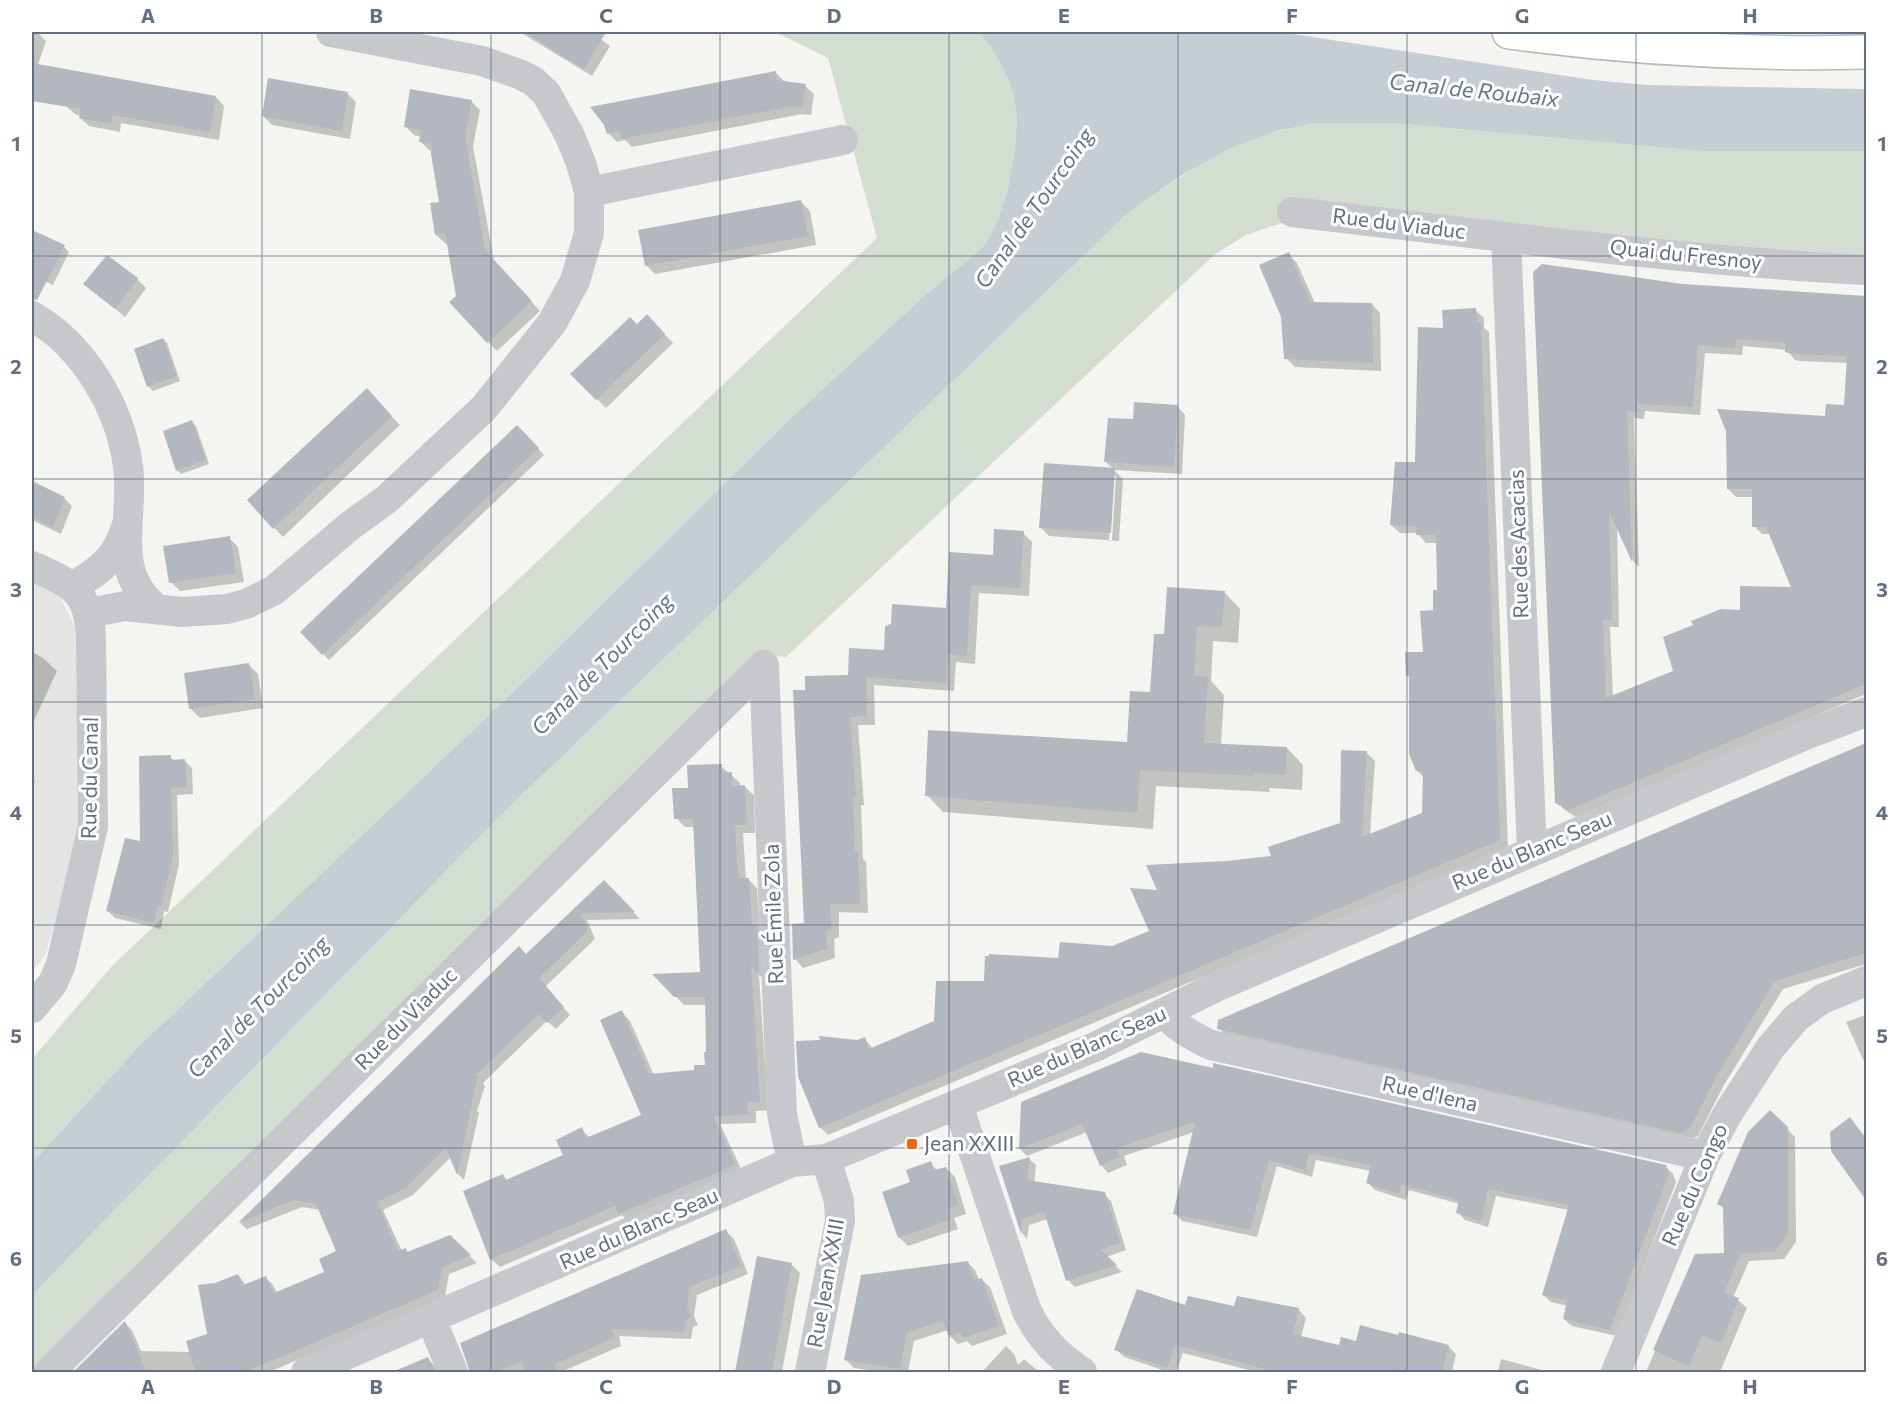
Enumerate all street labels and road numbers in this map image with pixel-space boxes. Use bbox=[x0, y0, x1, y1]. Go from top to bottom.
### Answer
street label: Rue du Viaduc bbox=[1331, 202, 1467, 243]
street label: Quai du Fresnoy bbox=[1609, 233, 1763, 274]
street label: Rue des Acacias bbox=[1502, 469, 1533, 619]
street label: Rue du Canal bbox=[75, 717, 102, 839]
street label: Rue du Blanc Seau bbox=[1448, 805, 1615, 895]
street label: Rue Émile Zola bbox=[758, 843, 787, 985]
street label: Rue du Viaduc bbox=[349, 962, 461, 1074]
street label: Rue du Blanc Seau bbox=[1003, 999, 1170, 1092]
street label: Rue d'Iena bbox=[1380, 1069, 1480, 1116]
street label: Rue du Congo bbox=[1655, 1119, 1732, 1249]
street label: Rue du Blanc Seau bbox=[555, 1181, 722, 1274]
street label: Rue Jean XXIII bbox=[801, 1216, 848, 1349]

